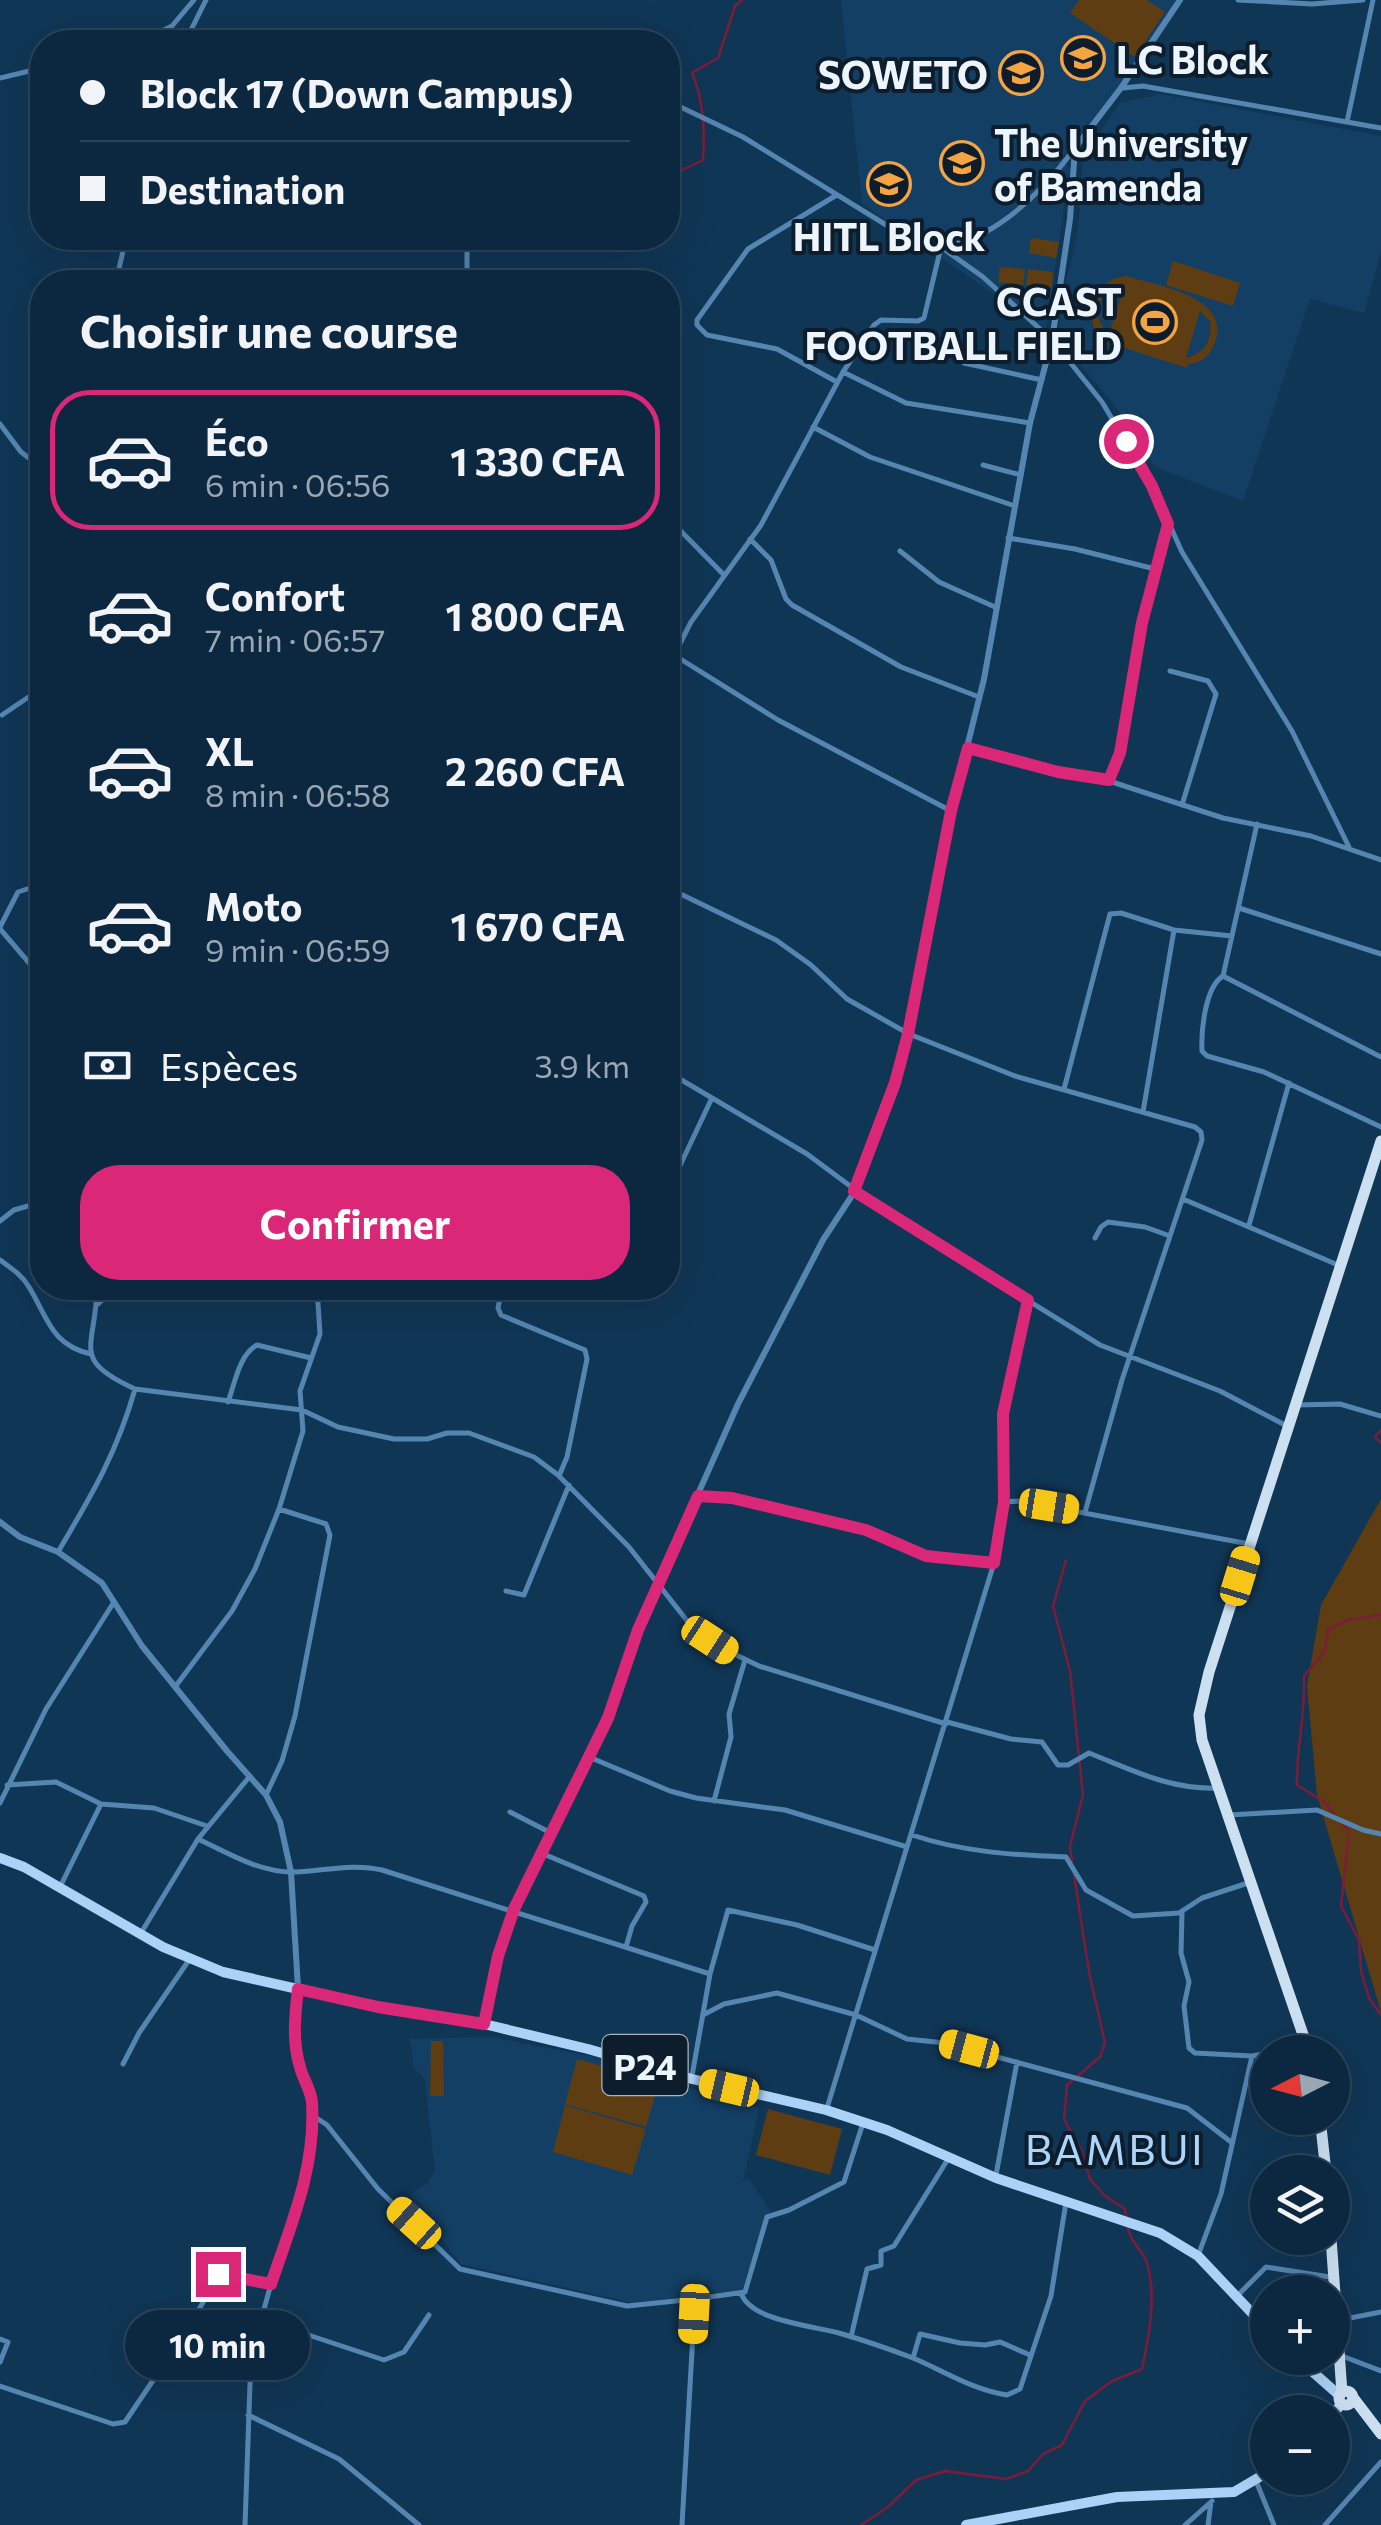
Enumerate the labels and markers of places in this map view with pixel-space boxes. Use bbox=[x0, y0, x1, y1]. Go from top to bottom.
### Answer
school or university icon: LC Block bbox=[1060, 35, 1106, 81]
place label: LC Block bbox=[1116, 35, 1269, 82]
place label: SOWETO bbox=[818, 50, 988, 97]
school or university icon: SOWETO bbox=[998, 50, 1044, 96]
place label: The University of Bamenda bbox=[994, 118, 1248, 209]
school or university icon: The University of Bamenda bbox=[939, 140, 985, 186]
school or university icon: HITL Block bbox=[866, 161, 912, 207]
place label: HITL Block bbox=[793, 212, 986, 259]
place label: CCAST FOOTBALL FIELD bbox=[804, 277, 1122, 368]
sports icon: CCAST FOOTBALL FIELD bbox=[1132, 299, 1178, 345]

